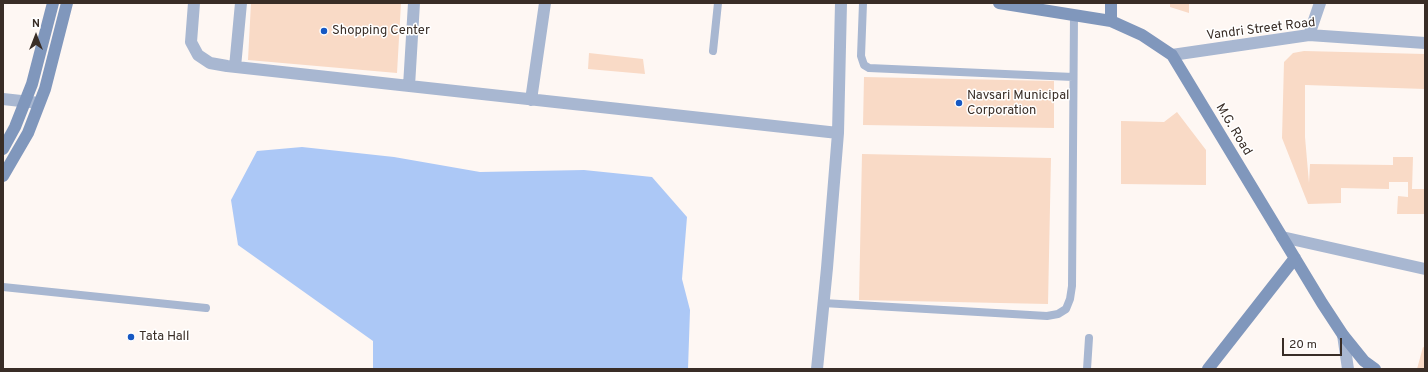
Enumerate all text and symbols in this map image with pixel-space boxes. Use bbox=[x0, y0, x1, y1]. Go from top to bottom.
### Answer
north arrow bbox=[16, 16, 56, 56]
street label: Vandri Street Road bbox=[1206, 16, 1316, 44]
text: N bbox=[32, 17, 40, 31]
place label: Shopping Center bbox=[332, 23, 430, 39]
marker: Shopping Center bbox=[319, 26, 329, 36]
place label: Navsari Municipal Corporation bbox=[967, 88, 1069, 119]
marker: Navsari Municipal Corporation bbox=[954, 98, 964, 108]
street label: M.G. Road bbox=[1211, 101, 1255, 159]
place label: Tata Hall bbox=[139, 329, 189, 345]
scale bar bbox=[1284, 330, 1344, 356]
marker: Tata Hall bbox=[126, 332, 136, 342]
text: 20 m bbox=[1289, 337, 1317, 353]

